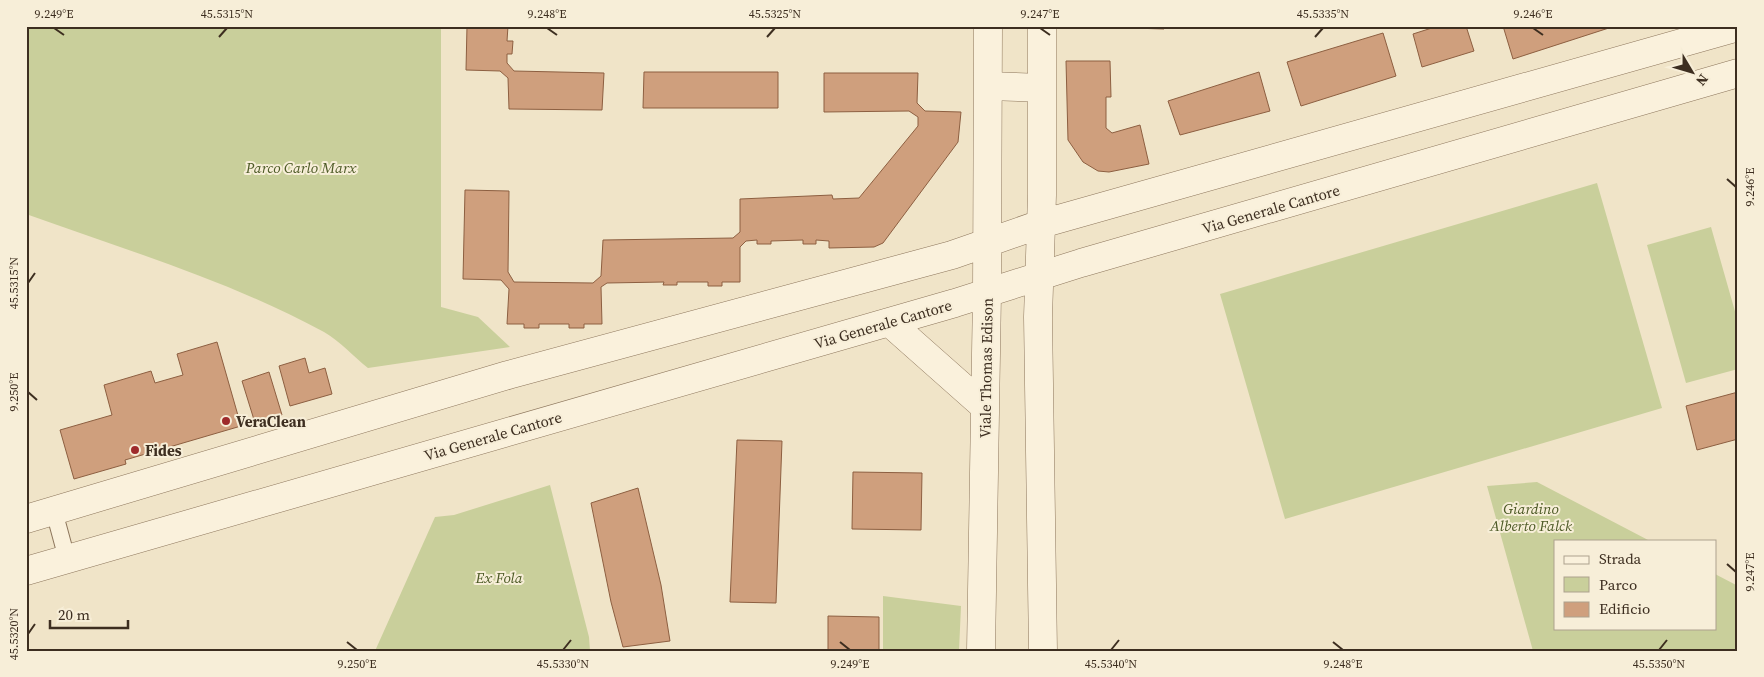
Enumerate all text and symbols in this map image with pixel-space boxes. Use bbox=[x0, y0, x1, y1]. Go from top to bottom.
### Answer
text: 9.249°E bbox=[35, 6, 73, 22]
text: 45.5315°N bbox=[201, 6, 253, 22]
text: 9.248°E bbox=[528, 6, 566, 22]
text: 45.5325°N bbox=[749, 6, 801, 22]
text: 9.247°E bbox=[1021, 6, 1059, 22]
text: 45.5335°N bbox=[1297, 6, 1349, 22]
text: 9.246°E bbox=[1514, 6, 1552, 22]
north arrow bbox=[1666, 48, 1716, 98]
text: N bbox=[1691, 70, 1713, 90]
park label: Parco Carlo Marx bbox=[245, 157, 358, 178]
text: 9.246°E bbox=[1742, 168, 1758, 206]
street label: Via Generale Cantore bbox=[1200, 179, 1343, 239]
text: 45.5315°N bbox=[6, 257, 22, 309]
street label: Via Generale Cantore bbox=[812, 294, 955, 354]
street label: Viale Thomas Edison bbox=[974, 298, 998, 438]
text: 9.250°E bbox=[6, 373, 22, 411]
street label: Via Generale Cantore bbox=[422, 406, 565, 466]
place label: VeraClean bbox=[236, 411, 306, 432]
marker: VeraClean bbox=[220, 415, 232, 427]
place label: Fides bbox=[145, 440, 182, 461]
marker: Fides bbox=[129, 444, 141, 456]
park label: Giardino Alberto Falck bbox=[1489, 498, 1573, 536]
legend bbox=[1554, 540, 1716, 630]
text: Strada bbox=[1599, 548, 1642, 569]
text: 9.247°E bbox=[1742, 553, 1758, 591]
park label: Ex Fola bbox=[475, 567, 523, 588]
text: Parco bbox=[1599, 574, 1637, 595]
scale bar bbox=[50, 597, 128, 629]
text: Edificio bbox=[1599, 598, 1650, 619]
text: 20 m bbox=[58, 604, 90, 625]
text: 45.5320°N bbox=[6, 608, 22, 660]
text: 9.250°E bbox=[338, 656, 376, 672]
text: 45.5330°N bbox=[537, 656, 589, 672]
text: 9.249°E bbox=[831, 656, 869, 672]
text: 45.5340°N bbox=[1085, 656, 1137, 672]
text: 9.248°E bbox=[1324, 656, 1362, 672]
text: 45.5350°N bbox=[1633, 656, 1685, 672]

